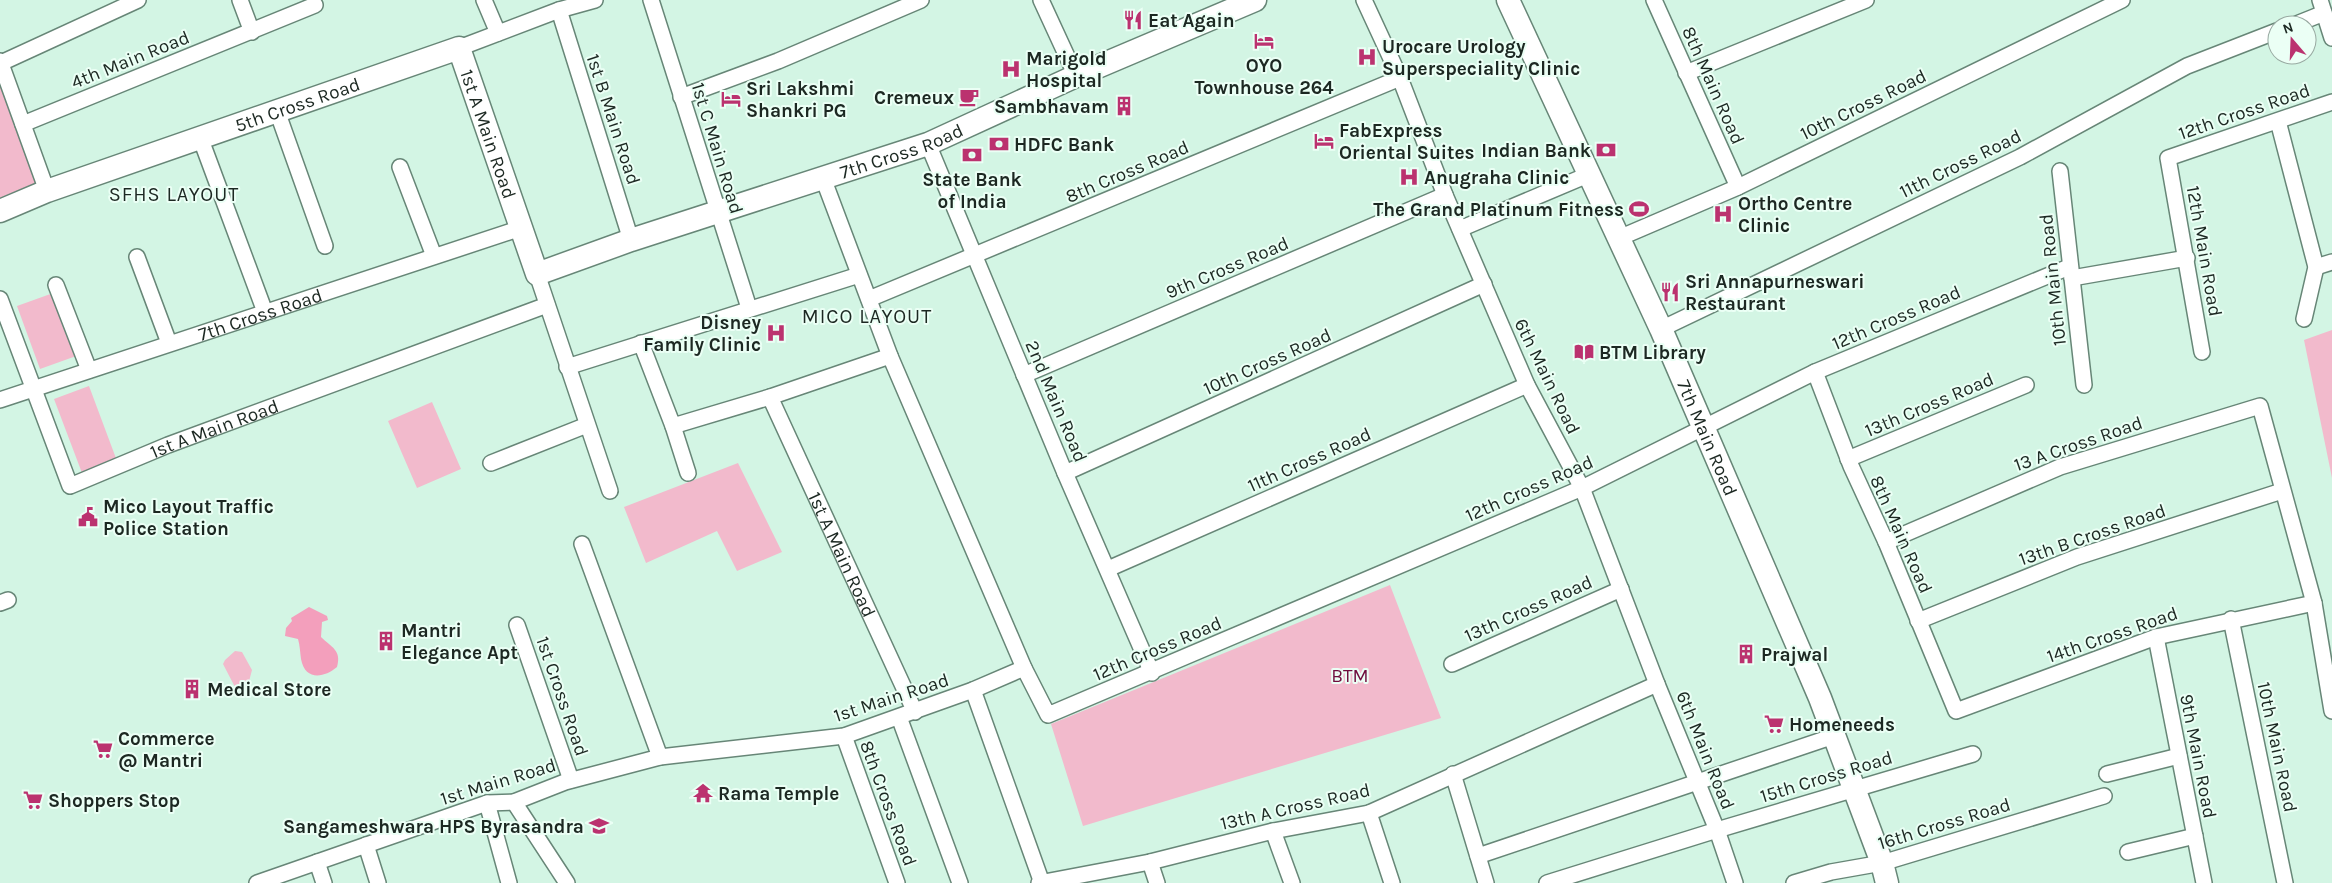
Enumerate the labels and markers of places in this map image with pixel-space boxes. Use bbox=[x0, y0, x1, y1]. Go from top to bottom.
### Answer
restaurant icon: Eat Again bbox=[1122, 9, 1144, 31]
place label: Eat Again bbox=[1148, 10, 1235, 32]
hotel icon: OYO Townhouse 264 bbox=[1253, 30, 1275, 52]
place label: Urocare Urology Superspeciality Clinic bbox=[1382, 36, 1580, 80]
hospital icon: Urocare Urology Superspeciality Clinic bbox=[1356, 46, 1378, 68]
place label: Marigold Hospital bbox=[1026, 48, 1107, 92]
place label: OYO Townhouse 264 bbox=[1194, 55, 1334, 99]
hospital icon: Marigold Hospital bbox=[1000, 58, 1022, 80]
place label: Sri Lakshmi Shankri PG bbox=[746, 78, 854, 122]
cafe icon: Cremeux bbox=[958, 86, 980, 108]
place label: Cremeux bbox=[874, 87, 954, 109]
hotel icon: Sri Lakshmi Shankri PG bbox=[720, 88, 742, 110]
building icon: Sambhavam bbox=[1113, 95, 1135, 117]
place label: Sambhavam bbox=[994, 96, 1109, 118]
place label: FabExpress Oriental Suites bbox=[1339, 120, 1475, 164]
hotel icon: FabExpress Oriental Suites bbox=[1313, 130, 1335, 152]
bank icon: HDFC Bank bbox=[988, 133, 1010, 155]
place label: HDFC Bank bbox=[1014, 134, 1114, 156]
bank icon: Indian Bank bbox=[1595, 139, 1617, 161]
place label: Indian Bank bbox=[1481, 140, 1591, 162]
bank icon: State Bank of India bbox=[961, 144, 983, 166]
hospital icon: Anugraha Clinic bbox=[1398, 166, 1420, 188]
place label: Anugraha Clinic bbox=[1424, 167, 1569, 189]
place label: State Bank of India bbox=[922, 169, 1022, 213]
place label: Ortho Centre Clinic bbox=[1738, 193, 1852, 237]
sports icon: The Grand Platinum Fitness bbox=[1628, 198, 1650, 220]
place label: The Grand Platinum Fitness bbox=[1373, 199, 1624, 221]
hospital icon: Ortho Centre Clinic bbox=[1712, 203, 1734, 225]
place label: Sri Annapurneswari Restaurant bbox=[1685, 271, 1864, 315]
restaurant icon: Sri Annapurneswari Restaurant bbox=[1659, 281, 1681, 303]
place label: Disney Family Clinic bbox=[643, 312, 761, 356]
hospital icon: Disney Family Clinic bbox=[765, 322, 787, 344]
library icon: BTM Library bbox=[1573, 341, 1595, 363]
place label: BTM Library bbox=[1599, 342, 1706, 364]
place label: Mico Layout Traffic Police Station bbox=[103, 496, 274, 540]
public building icon: Mico Layout Traffic Police Station bbox=[77, 506, 99, 528]
place label: Mantri Elegance Apt bbox=[401, 620, 518, 664]
building icon: Mantri Elegance Apt bbox=[375, 630, 397, 652]
building icon: Prajwal bbox=[1735, 643, 1757, 665]
place label: Prajwal bbox=[1761, 644, 1828, 666]
building icon: Medical Store bbox=[181, 678, 203, 700]
place label: Medical Store bbox=[207, 679, 331, 701]
supermarket icon: Homeneeds bbox=[1763, 713, 1785, 735]
place label: Homeneeds bbox=[1789, 714, 1895, 736]
place label: Commerce @ Mantri bbox=[118, 728, 215, 772]
supermarket icon: Commerce @ Mantri bbox=[92, 738, 114, 760]
temple icon: Rama Temple bbox=[692, 782, 714, 804]
place label: Rama Temple bbox=[718, 783, 839, 805]
supermarket icon: Shoppers Stop bbox=[22, 789, 44, 811]
place label: Shoppers Stop bbox=[48, 790, 180, 812]
school or university icon: Sangameshwara HPS Byrasandra bbox=[588, 815, 610, 837]
place label: Sangameshwara HPS Byrasandra bbox=[283, 816, 584, 838]

